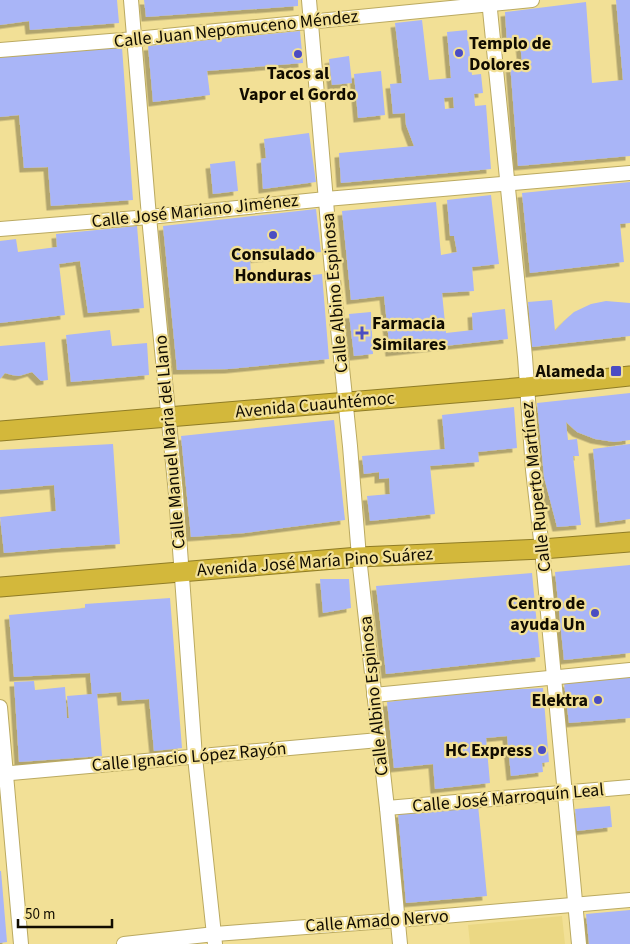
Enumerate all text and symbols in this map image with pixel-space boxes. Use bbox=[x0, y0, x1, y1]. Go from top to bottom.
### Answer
street label: Calle Juan Nepomuceno Méndez bbox=[113, 4, 360, 54]
place label: Templo de Dolores bbox=[469, 31, 551, 77]
marker: Templo de Dolores bbox=[453, 47, 465, 59]
marker: Tacos al Vapor el Gordo bbox=[292, 48, 304, 60]
place label: Tacos al Vapor el Gordo bbox=[239, 61, 356, 107]
street label: Calle José Mariano Jiménez bbox=[90, 188, 300, 234]
street label: Calle Albino Espinosa bbox=[316, 212, 354, 374]
marker: Consulado Honduras bbox=[267, 229, 279, 241]
place label: Consulado Honduras bbox=[231, 242, 315, 288]
place label: Farmacia Similares bbox=[372, 311, 446, 357]
marker: Farmacia Similares bbox=[356, 327, 368, 339]
street label: Calle Manuel Maria del Llano bbox=[148, 334, 192, 550]
place label: Alameda bbox=[535, 359, 605, 384]
marker: Alameda bbox=[609, 364, 623, 378]
street label: Avenida Cuauhtémoc bbox=[234, 386, 396, 424]
street label: Calle Ruperto Martínez bbox=[515, 400, 557, 573]
street label: Avenida José María Pino Suárez bbox=[196, 541, 434, 583]
place label: Centro de ayuda Un bbox=[508, 591, 585, 637]
marker: Centro de ayuda Un bbox=[589, 607, 601, 619]
street label: Calle Albino Espinosa bbox=[353, 615, 395, 777]
place label: Elektra bbox=[531, 688, 588, 713]
marker: Elektra bbox=[592, 694, 604, 706]
street label: Calle Ignacio López Rayón bbox=[91, 736, 287, 778]
place label: HC Express bbox=[445, 738, 532, 763]
marker: HC Express bbox=[536, 744, 548, 756]
street label: Calle José Marroquín Leal bbox=[411, 777, 605, 819]
scale bar bbox=[18, 896, 111, 928]
text: 50 m bbox=[25, 904, 55, 925]
street label: Calle Amado Nervo bbox=[305, 904, 449, 938]

